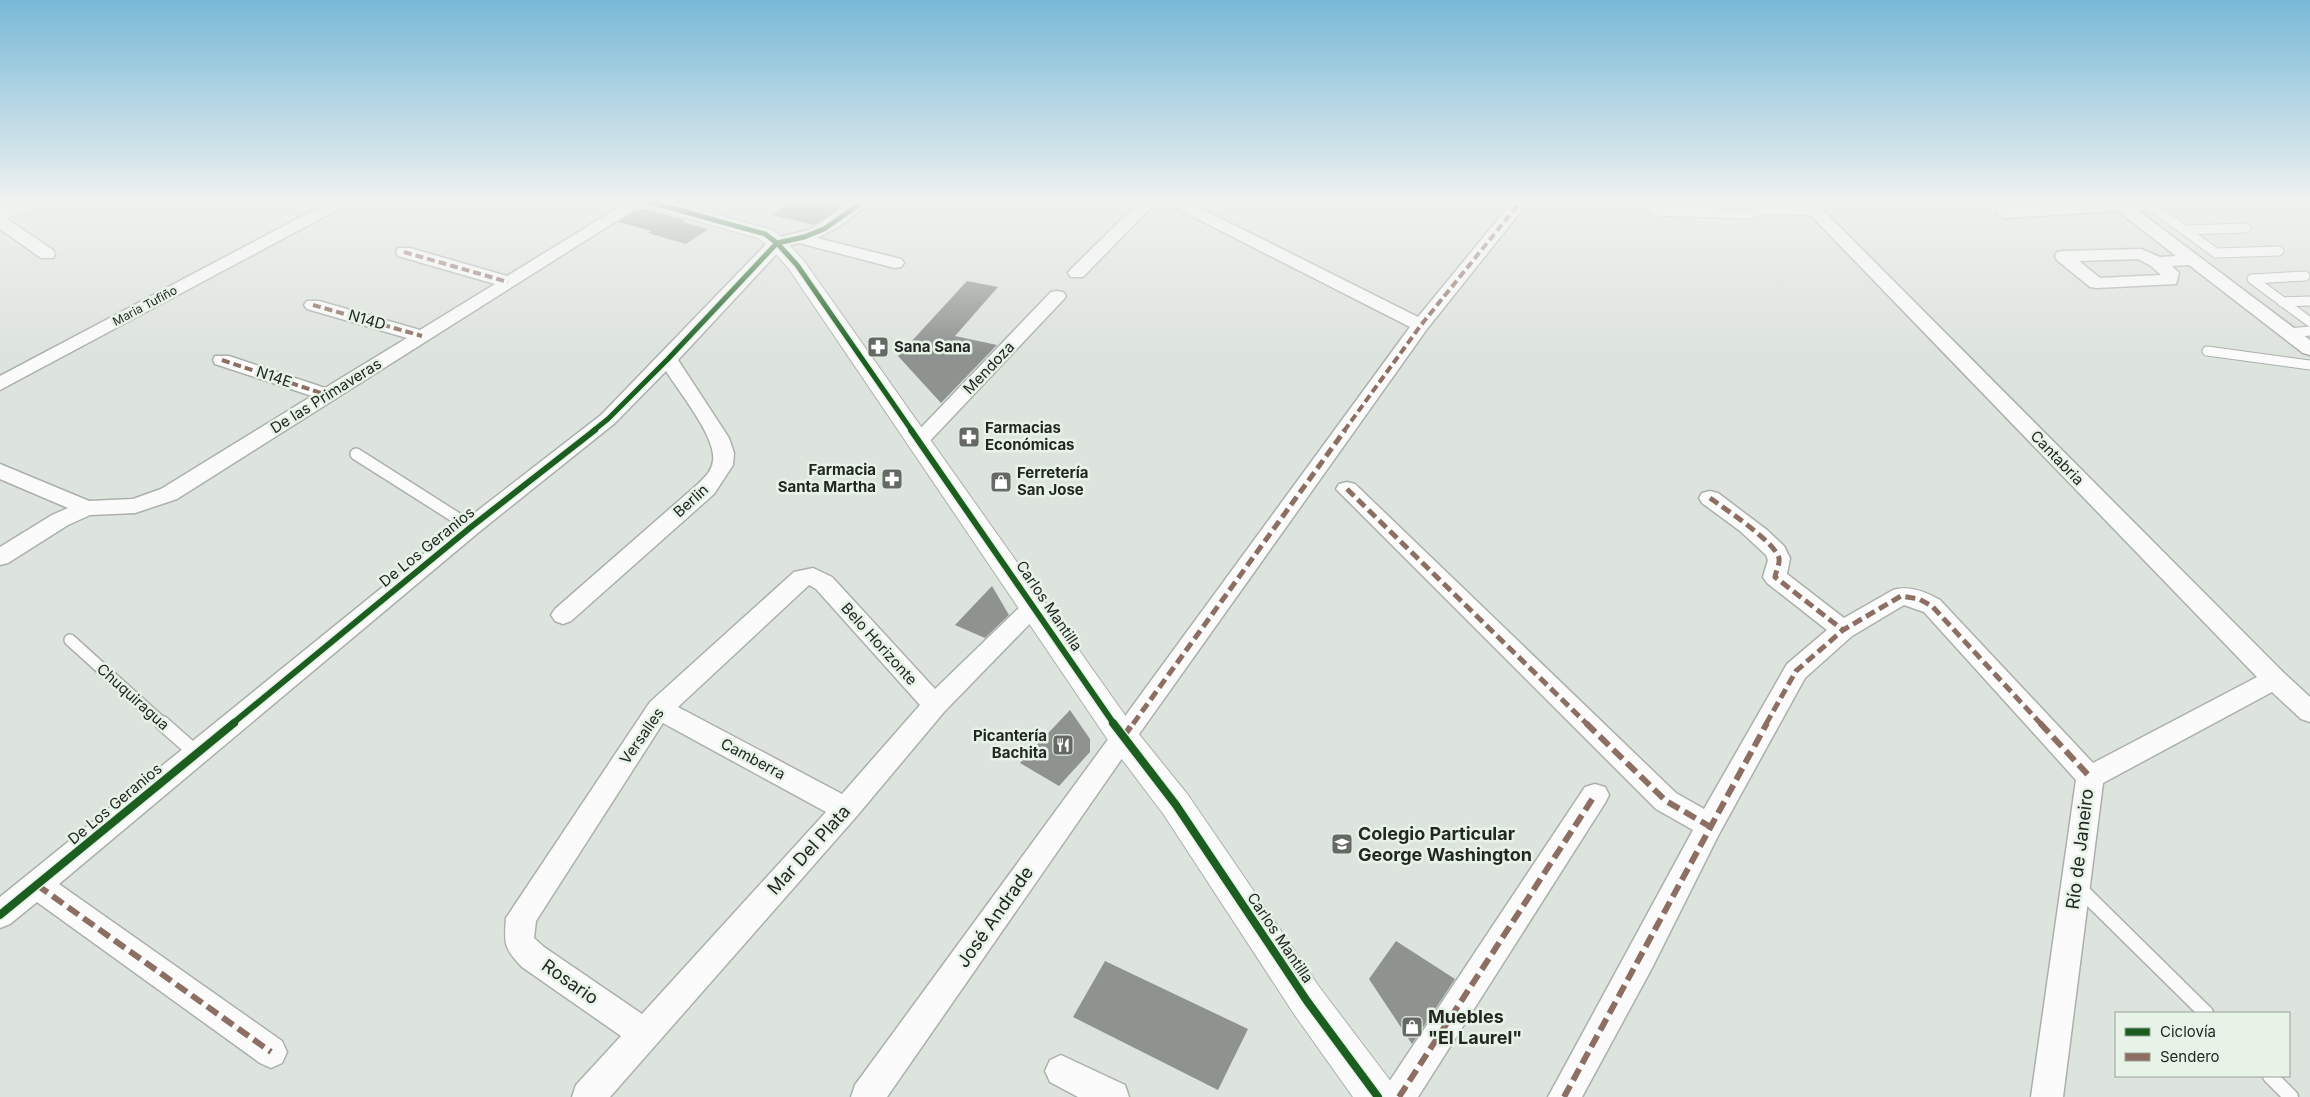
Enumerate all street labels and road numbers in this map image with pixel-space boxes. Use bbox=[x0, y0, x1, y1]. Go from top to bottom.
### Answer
street label: Maria Tufiño bbox=[110, 282, 180, 329]
street label: N14D bbox=[346, 305, 388, 334]
street label: Mendoza bbox=[959, 337, 1018, 398]
street label: De las Primaveras bbox=[267, 354, 385, 437]
street label: N14E bbox=[254, 362, 294, 391]
street label: Cantabria bbox=[2027, 426, 2088, 489]
street label: Berlin bbox=[669, 480, 712, 521]
street label: De Los Geranios bbox=[375, 502, 478, 591]
street label: Carlos Mantilla bbox=[1012, 557, 1087, 655]
street label: Belo Horizonte bbox=[837, 598, 921, 689]
street label: Chuquiragua bbox=[93, 659, 173, 734]
street label: Versalles bbox=[615, 704, 668, 767]
street label: Camberra bbox=[718, 734, 789, 783]
street label: De Los Geranios bbox=[64, 759, 166, 848]
street label: Río de Janeiro bbox=[2062, 787, 2097, 911]
street label: Mar Del Plata bbox=[763, 801, 854, 899]
street label: José Andrade bbox=[952, 862, 1037, 971]
street label: Carlos Mantilla bbox=[1243, 889, 1318, 987]
street label: Rosario bbox=[538, 955, 602, 1009]

